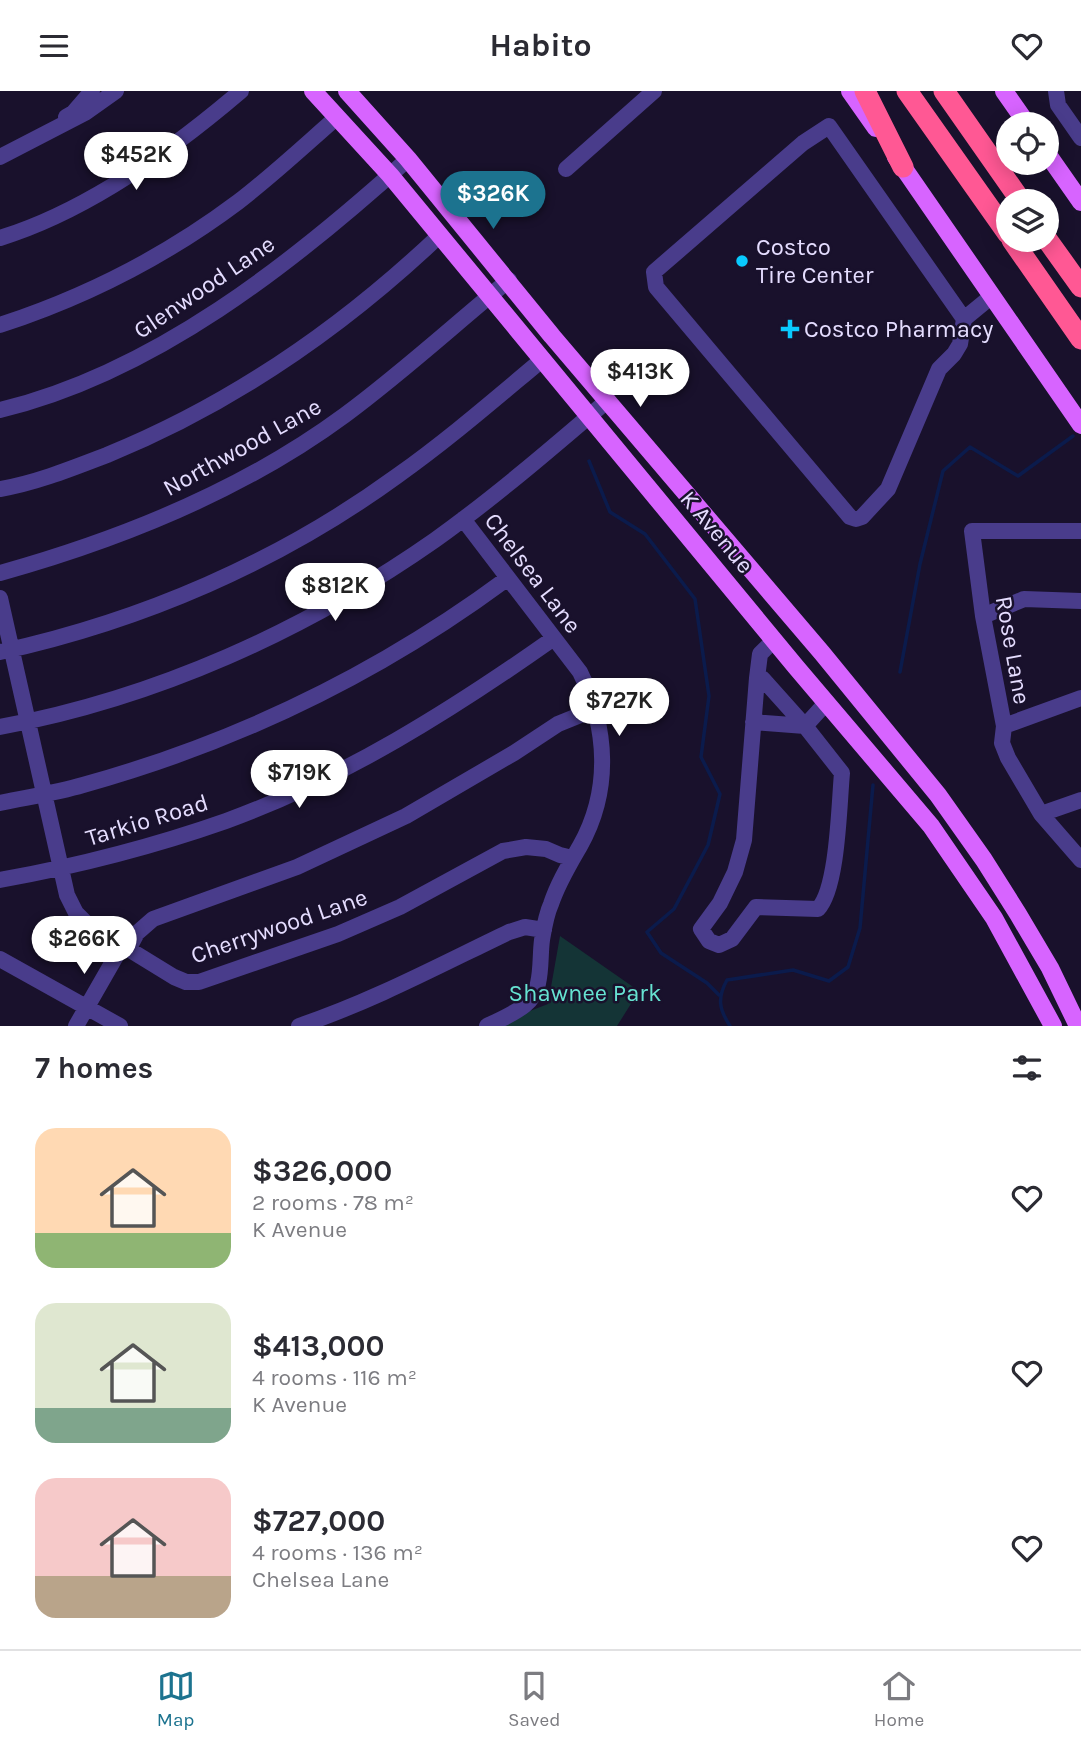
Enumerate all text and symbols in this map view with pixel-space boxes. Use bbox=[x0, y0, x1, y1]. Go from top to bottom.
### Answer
icon: menu bbox=[35, 27, 73, 65]
text: Habito bbox=[489, 27, 592, 64]
icon: heart bbox=[1008, 27, 1046, 65]
map controls bbox=[996, 112, 1059, 252]
button: locate bbox=[996, 112, 1059, 175]
pin: $452K bbox=[87, 133, 185, 192]
text: $452K bbox=[100, 141, 172, 168]
pin: $326K bbox=[444, 171, 542, 231]
text: $326K bbox=[456, 180, 530, 207]
button: layers bbox=[996, 189, 1059, 252]
street label: Glenwood Lane bbox=[128, 230, 280, 344]
place label: Costco Tire Center bbox=[756, 233, 874, 289]
marker: Costco Tire Center bbox=[734, 253, 750, 269]
place label: Costco Pharmacy bbox=[804, 315, 994, 343]
marker: Costco Pharmacy bbox=[782, 321, 798, 337]
pin: $413K bbox=[591, 349, 689, 409]
text: $413K bbox=[606, 358, 674, 385]
street label: Northwood Lane bbox=[158, 392, 326, 502]
street label: K Avenue bbox=[674, 485, 760, 579]
street label: Chelsea Lane bbox=[479, 507, 587, 639]
pin: $812K bbox=[286, 563, 384, 623]
text: $812K bbox=[301, 572, 369, 599]
street label: Rose Lane bbox=[990, 594, 1036, 706]
pin: $727K bbox=[570, 679, 668, 738]
text: $727K bbox=[585, 687, 653, 714]
pin: $719K bbox=[250, 751, 348, 810]
text: $719K bbox=[267, 759, 331, 786]
street label: Tarkio Road bbox=[82, 788, 212, 852]
street label: Cherrywood Lane bbox=[187, 883, 371, 969]
pin: $266K bbox=[35, 917, 133, 976]
text: $266K bbox=[48, 925, 120, 952]
park label: Shawnee Park bbox=[508, 979, 662, 1007]
icon: filters bbox=[1008, 1049, 1046, 1087]
text: 7 homes bbox=[35, 1050, 153, 1086]
text: $326,000 bbox=[252, 1153, 392, 1189]
icon: home bbox=[91, 1156, 175, 1240]
icon: heart bbox=[1008, 1179, 1046, 1217]
text: 2 rooms · 78 m² bbox=[252, 1189, 414, 1216]
text: K Avenue bbox=[252, 1216, 347, 1243]
text: $413,000 bbox=[252, 1328, 384, 1364]
icon: home bbox=[91, 1331, 175, 1415]
icon: heart bbox=[1008, 1354, 1046, 1392]
text: 4 rooms · 116 m² bbox=[252, 1364, 417, 1391]
text: K Avenue bbox=[252, 1391, 347, 1418]
text: $727,000 bbox=[252, 1503, 385, 1539]
icon: home bbox=[91, 1506, 175, 1590]
icon: heart bbox=[1008, 1529, 1046, 1567]
text: 4 rooms · 136 m² bbox=[252, 1539, 423, 1566]
text: Chelsea Lane bbox=[252, 1566, 389, 1593]
tab: Map bbox=[157, 1667, 195, 1731]
tab: Saved bbox=[508, 1667, 560, 1731]
tab: Home bbox=[874, 1667, 924, 1731]

